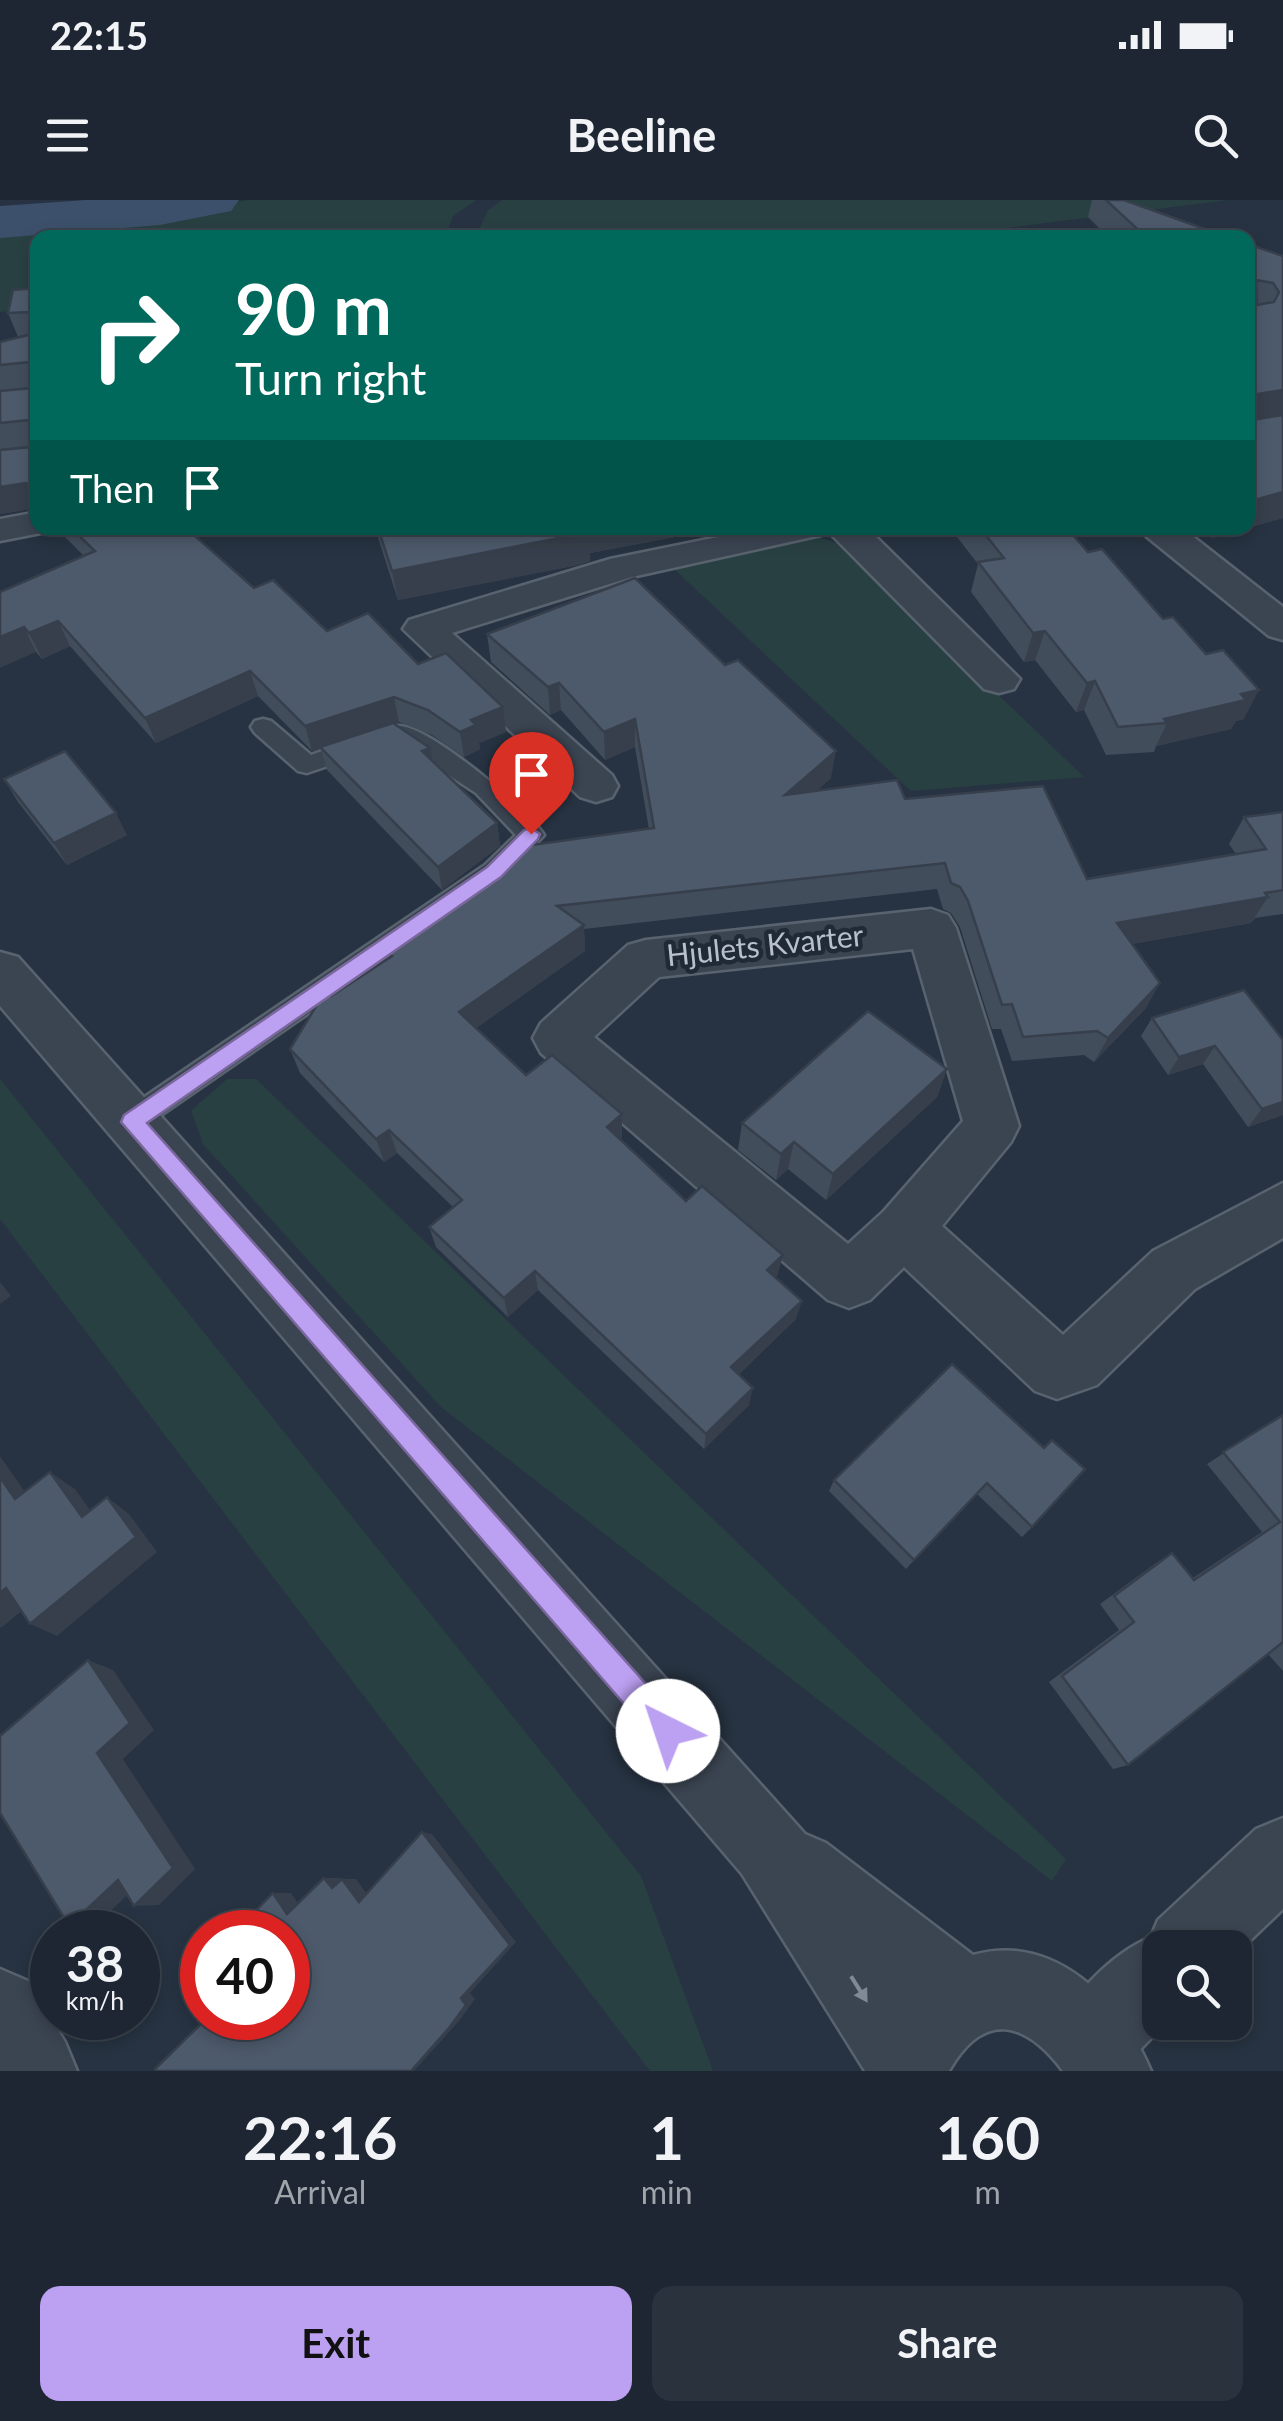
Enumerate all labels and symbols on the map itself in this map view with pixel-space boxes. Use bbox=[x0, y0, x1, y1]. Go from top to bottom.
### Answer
pin bbox=[489, 732, 574, 835]
street label: Hjulets Kvarter bbox=[665, 916, 865, 972]
position arrow bbox=[616, 1679, 720, 1783]
speed limit sign: 40 bbox=[180, 1910, 310, 2040]
one-way arrow bbox=[849, 1975, 867, 2003]

